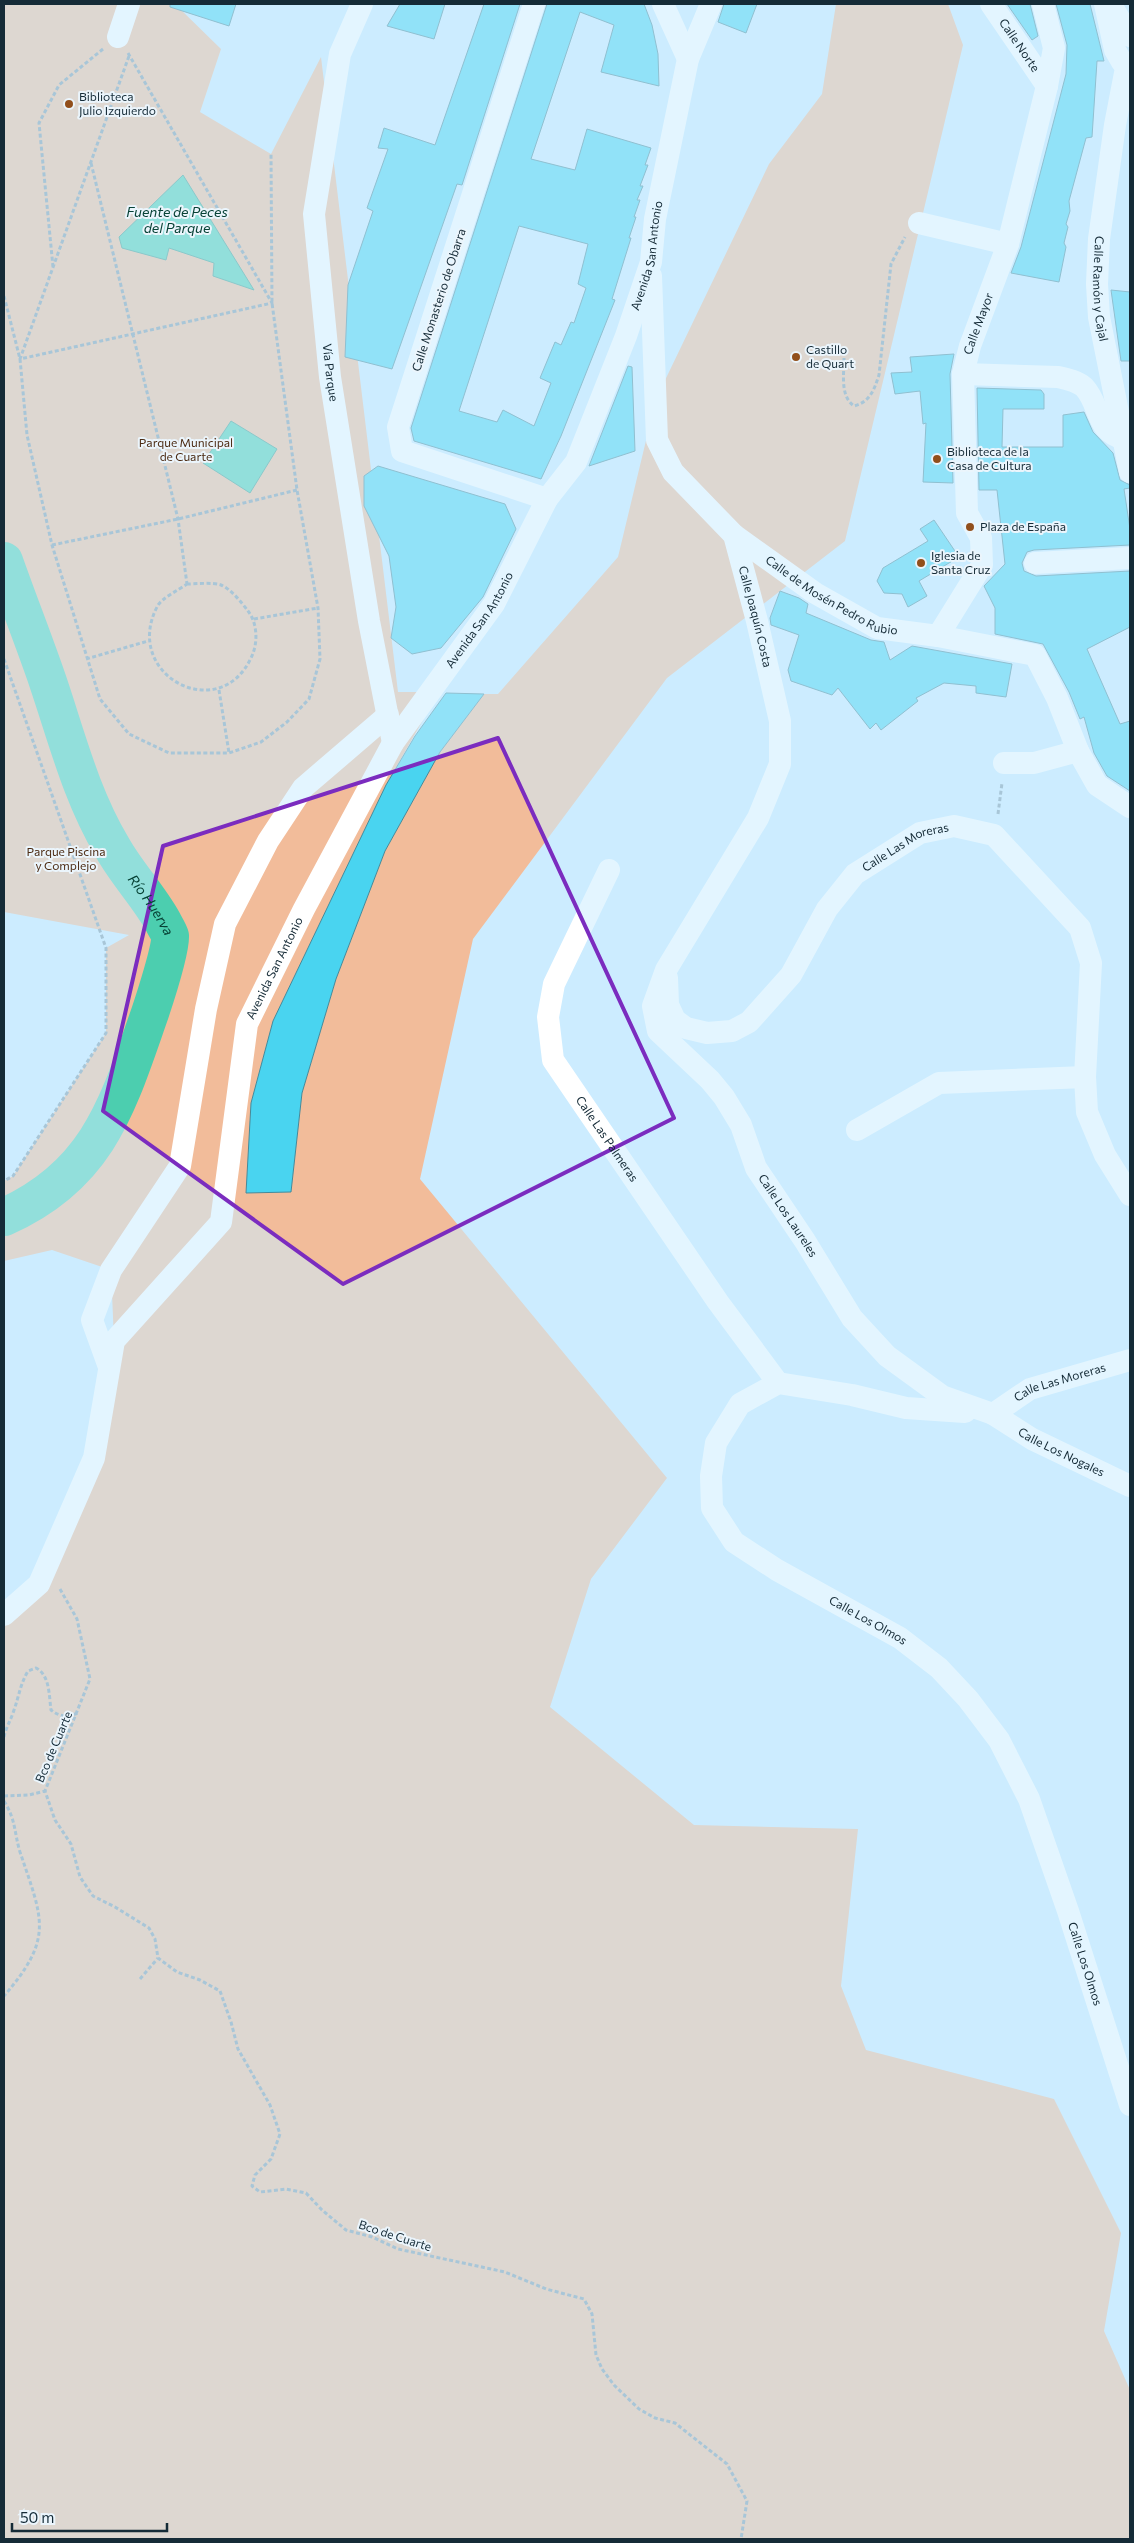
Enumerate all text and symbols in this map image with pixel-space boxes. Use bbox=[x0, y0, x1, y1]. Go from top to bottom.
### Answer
street label: Calle Norte bbox=[997, 15, 1043, 74]
place label: Biblioteca Julio Izquierdo bbox=[79, 89, 156, 118]
marker: Biblioteca Julio Izquierdo bbox=[63, 98, 75, 110]
street label: Avenida San Antonio bbox=[627, 199, 665, 312]
water label: Fuente de Peces del Parque bbox=[126, 203, 228, 236]
street label: Calle Monasterio de Obarra bbox=[408, 226, 468, 373]
street label: Calle Ramón y Cajal bbox=[1091, 236, 1112, 342]
street label: Calle Mayor bbox=[960, 290, 995, 356]
place label: Castillo de Quart bbox=[806, 342, 854, 370]
street label: Vía Parque bbox=[321, 343, 342, 402]
marker: Castillo de Quart bbox=[790, 351, 802, 363]
park label: Parque Municipal de Cuarte bbox=[139, 435, 233, 463]
place label: Biblioteca de la Casa de Cultura bbox=[947, 444, 1032, 472]
marker: Biblioteca de la Casa de Cultura bbox=[931, 453, 943, 465]
place label: Plaza de España bbox=[980, 519, 1066, 533]
marker: Plaza de España bbox=[964, 521, 976, 533]
place label: Iglesia de Santa Cruz bbox=[931, 548, 990, 576]
street label: Calle de Mosén Pedro Rubio bbox=[763, 552, 899, 637]
marker: Iglesia de Santa Cruz bbox=[915, 557, 927, 569]
street label: Calle Joaquín Costa bbox=[737, 564, 775, 669]
street label: Avenida San Antonio bbox=[442, 569, 515, 670]
street label: Calle Las Moreras bbox=[859, 819, 950, 874]
park label: Parque Piscina y Complejo bbox=[27, 844, 105, 872]
water label: Río Huerva bbox=[125, 871, 178, 938]
street label: Avenida San Antonio bbox=[243, 914, 305, 1021]
street label: Calle Las Palmeras bbox=[574, 1093, 642, 1184]
street label: Calle Los Laureles bbox=[756, 1171, 821, 1259]
street label: Calle Las Moreras bbox=[1011, 1359, 1107, 1404]
street label: Calle Los Nogales bbox=[1016, 1424, 1107, 1479]
street label: Calle Los Olmos bbox=[827, 1592, 910, 1647]
street label: Bco de Cuarte bbox=[32, 1709, 74, 1784]
street label: Calle Los Olmos bbox=[1066, 1920, 1106, 2007]
street label: Bco de Cuarte bbox=[357, 2217, 434, 2253]
scale bar bbox=[12, 2500, 168, 2532]
text: 50 m bbox=[20, 2508, 54, 2526]

